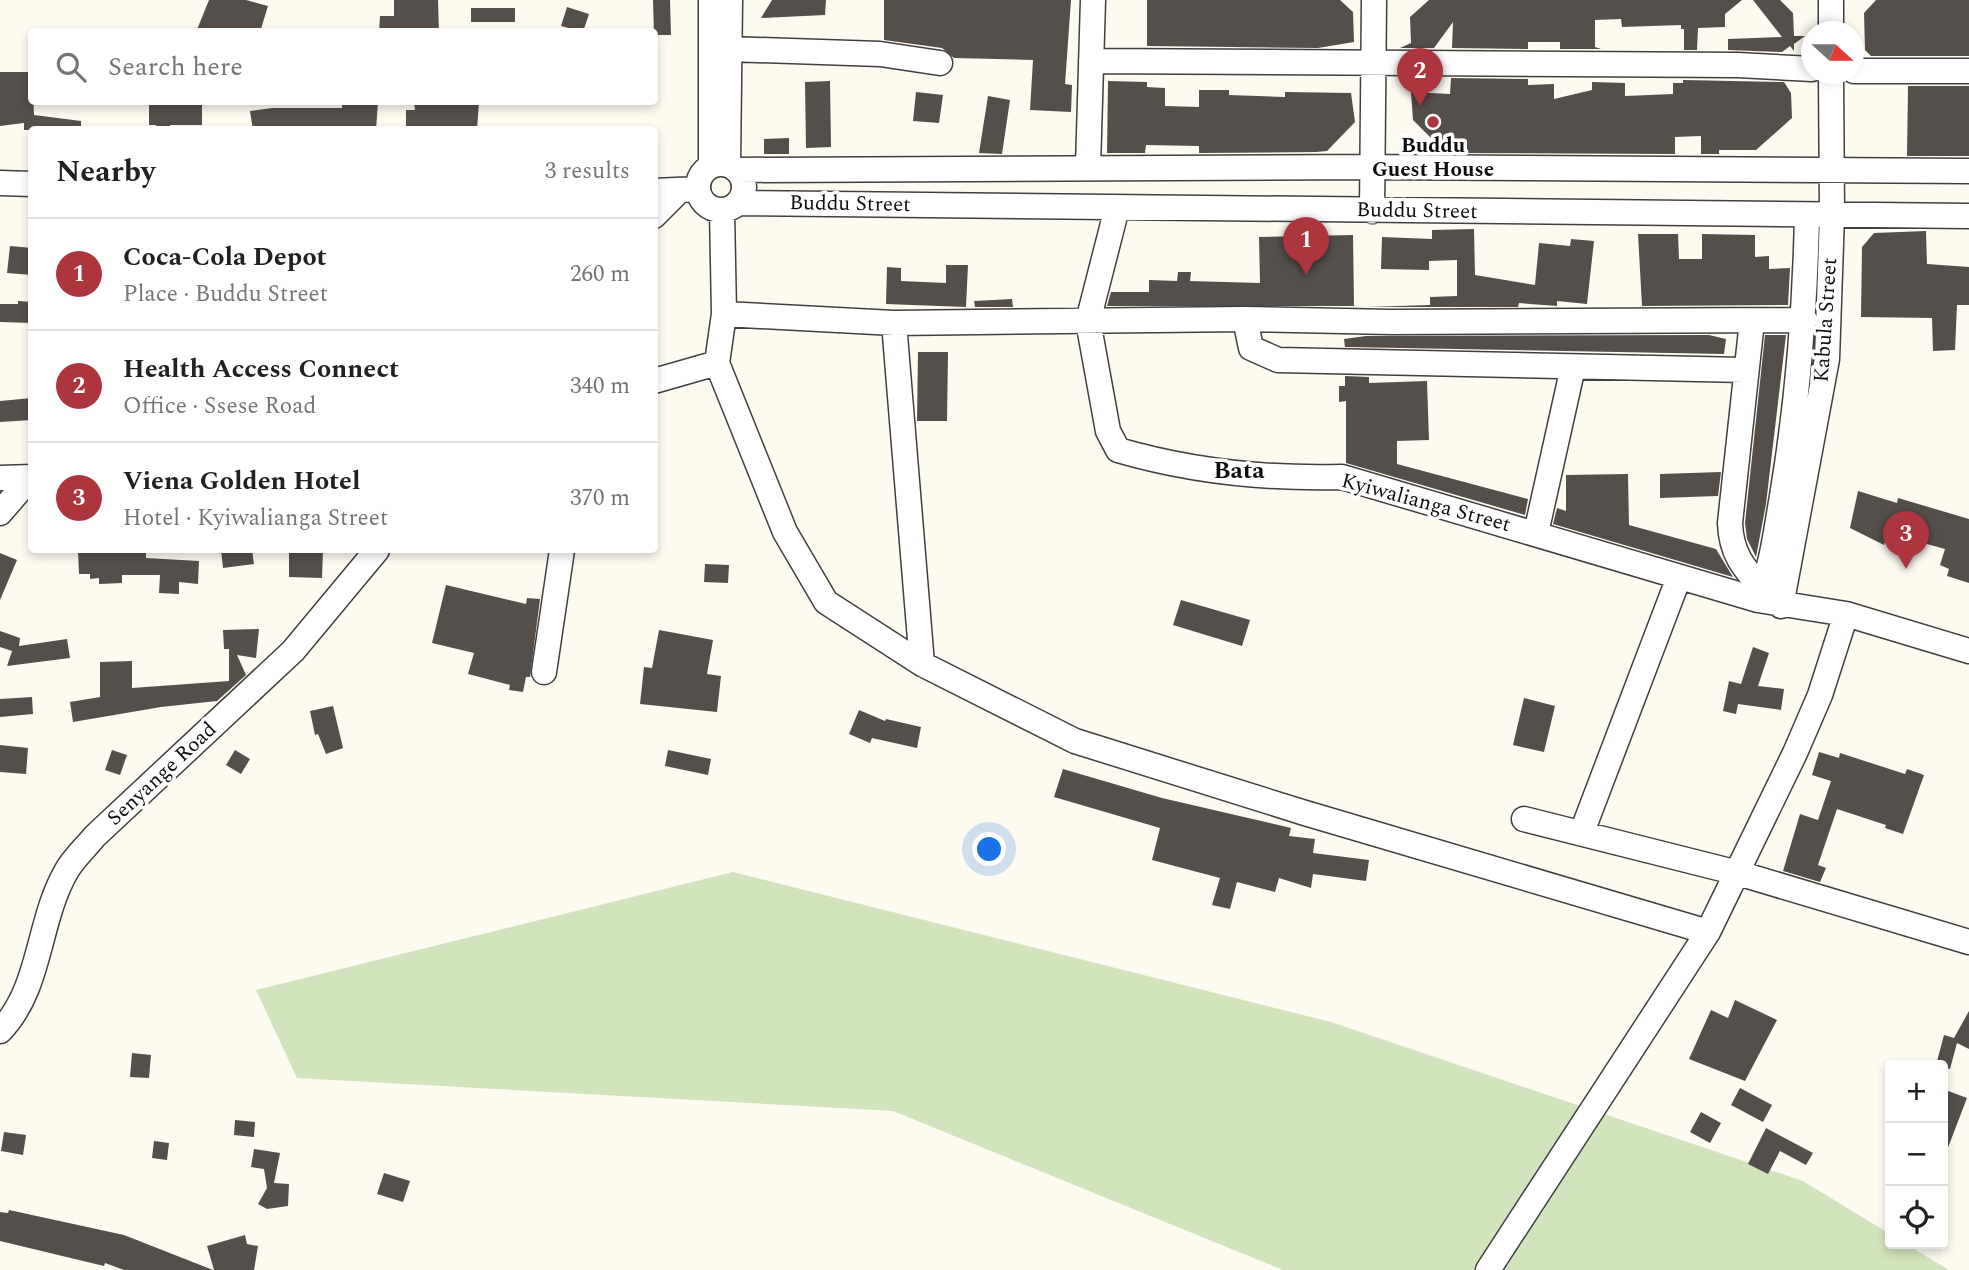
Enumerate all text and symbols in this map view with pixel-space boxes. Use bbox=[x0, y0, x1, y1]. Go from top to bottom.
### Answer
north arrow bbox=[1801, 21, 1864, 84]
search box bbox=[28, 28, 658, 105]
text: Search here bbox=[108, 47, 243, 87]
icon: search bbox=[52, 48, 90, 86]
pin: 2 bbox=[1397, 48, 1443, 106]
marker: Buddu Guest House bbox=[1425, 114, 1441, 130]
place label: Buddu Guest House bbox=[1372, 130, 1494, 186]
text: Nearby bbox=[56, 149, 155, 195]
text: 3 results bbox=[545, 154, 630, 189]
street label: Buddu Street bbox=[789, 187, 911, 221]
street label: Buddu Street bbox=[1356, 194, 1478, 228]
pin: 1 bbox=[1283, 217, 1329, 275]
text: Coca-Cola Depot bbox=[123, 237, 327, 277]
street label: Kabula Street bbox=[1806, 256, 1846, 384]
text: 1 bbox=[73, 257, 85, 292]
text: 260 m bbox=[570, 257, 630, 292]
text: Place · Buddu Street bbox=[123, 277, 328, 312]
text: Health Access Connect bbox=[123, 349, 399, 389]
text: 2 bbox=[73, 369, 85, 404]
text: 340 m bbox=[570, 369, 630, 404]
text: Office · Ssese Road bbox=[123, 389, 316, 424]
district label: Bata bbox=[1213, 453, 1265, 489]
text: Viena Golden Hotel bbox=[123, 461, 360, 501]
street label: Kyiwalianga Street bbox=[1338, 465, 1514, 541]
text: 3 bbox=[73, 481, 85, 516]
text: 370 m bbox=[570, 481, 630, 516]
text: Hotel · Kyiwalianga Street bbox=[123, 501, 388, 536]
pin: 3 bbox=[1883, 511, 1929, 569]
street label: Senyange Road bbox=[100, 714, 224, 834]
your location bbox=[972, 832, 1006, 866]
map controls bbox=[1885, 1060, 1948, 1249]
button: + bbox=[1885, 1060, 1948, 1123]
button: − bbox=[1885, 1123, 1948, 1186]
button: locate bbox=[1885, 1186, 1948, 1249]

